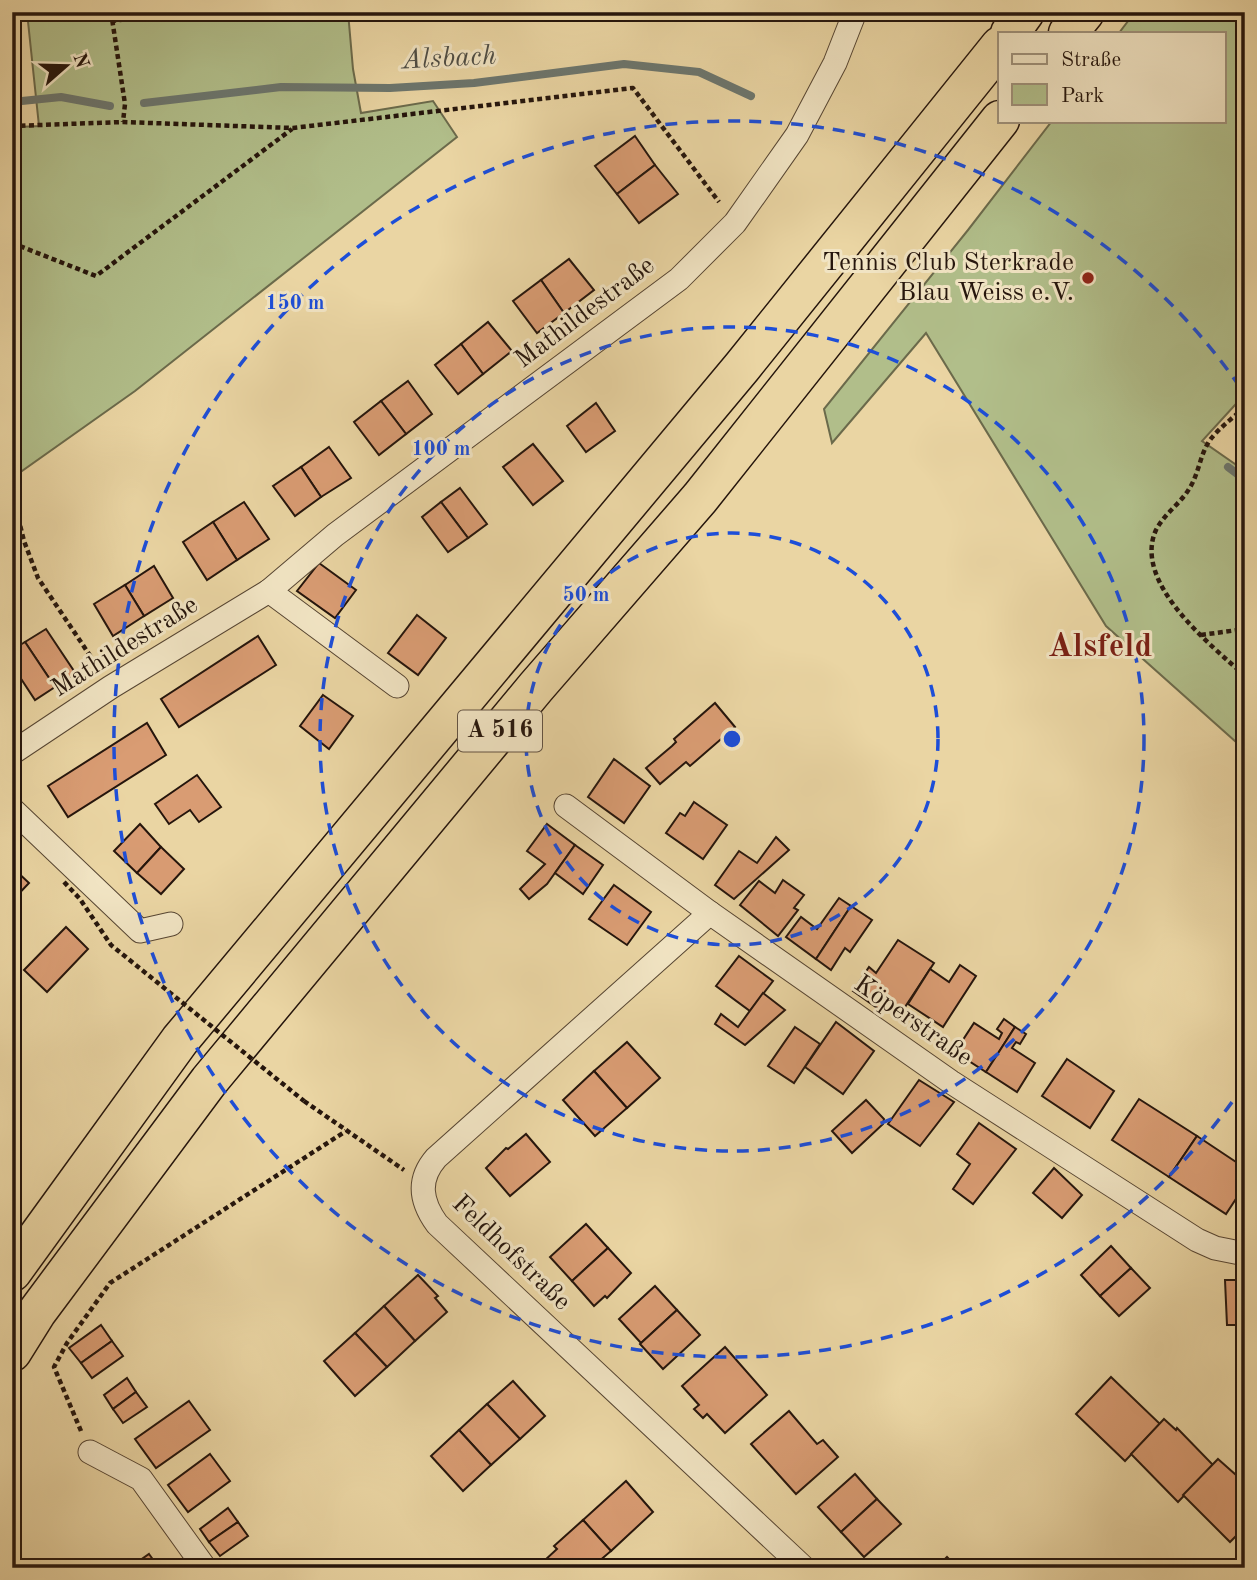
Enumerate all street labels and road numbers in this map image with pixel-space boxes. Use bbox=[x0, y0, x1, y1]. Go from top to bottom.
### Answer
street label: Mathildestraße bbox=[510, 252, 660, 374]
street label: Mathildestraße bbox=[47, 592, 203, 702]
road number: A 516 bbox=[458, 710, 542, 752]
street label: Köperstraße bbox=[849, 971, 977, 1071]
street label: Feldhofstraße bbox=[447, 1190, 575, 1316]

